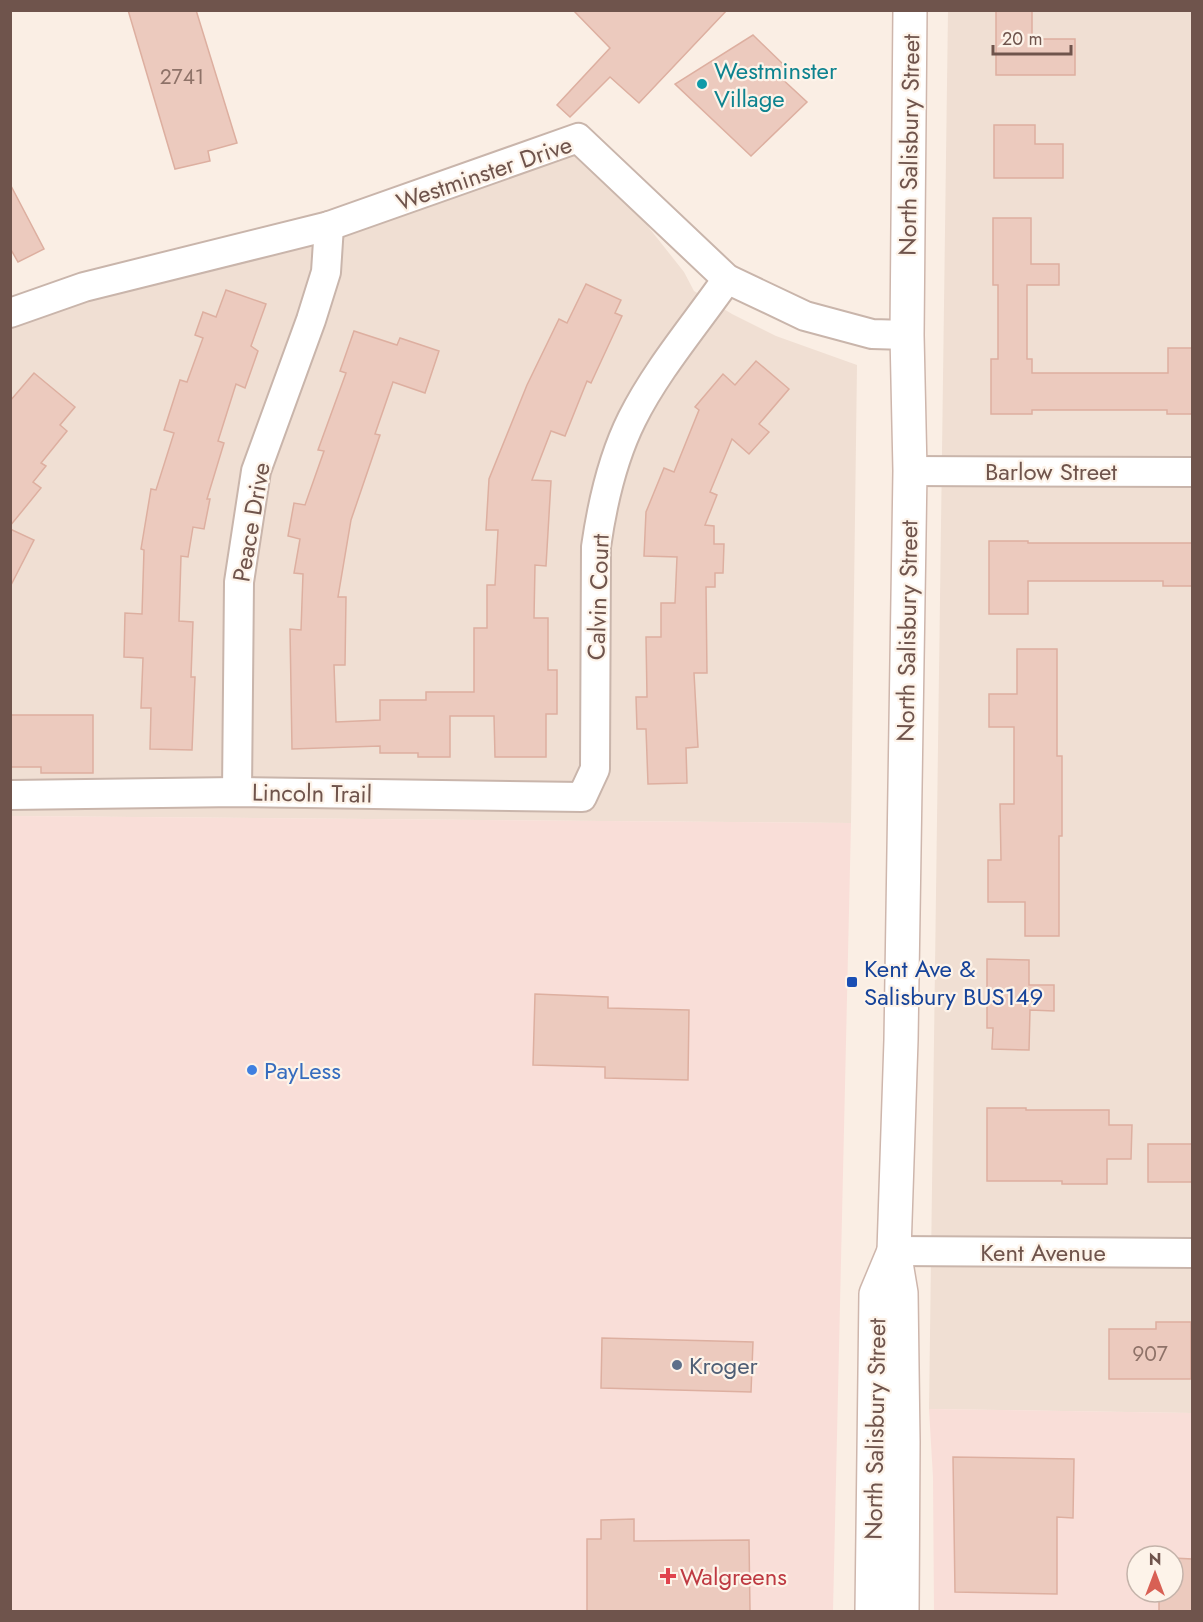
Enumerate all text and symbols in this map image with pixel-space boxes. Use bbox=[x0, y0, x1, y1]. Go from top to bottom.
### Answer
scale bar bbox=[993, 18, 1071, 56]
text: 20 m bbox=[1002, 26, 1042, 52]
street label: North Salisbury Street bbox=[890, 34, 928, 256]
place label: Westminster Village bbox=[714, 53, 838, 116]
house number: 2741 bbox=[160, 62, 204, 92]
marker: Westminster Village bbox=[695, 77, 709, 91]
street label: Westminster Drive bbox=[391, 127, 577, 219]
street label: Barlow Street bbox=[985, 454, 1117, 489]
street label: Peace Drive bbox=[223, 460, 279, 584]
street label: North Salisbury Street bbox=[888, 520, 926, 742]
street label: Calvin Court bbox=[578, 533, 618, 661]
street label: Lincoln Trail bbox=[252, 774, 372, 812]
place label: Kent Ave & Salisbury BUS149 bbox=[864, 951, 1043, 1014]
marker: Kent Ave & Salisbury BUS149 bbox=[845, 975, 859, 989]
place label: PayLess bbox=[264, 1053, 341, 1088]
marker: PayLess bbox=[245, 1063, 259, 1077]
street label: Kent Avenue bbox=[980, 1235, 1106, 1270]
street label: North Salisbury Street bbox=[856, 1318, 894, 1540]
house number: 907 bbox=[1132, 1339, 1168, 1369]
place label: Kroger bbox=[689, 1348, 759, 1383]
marker: Kroger bbox=[670, 1358, 684, 1372]
north arrow bbox=[1125, 1544, 1185, 1604]
text: N bbox=[1149, 1548, 1161, 1571]
place label: Walgreens bbox=[680, 1559, 787, 1594]
marker: Walgreens bbox=[661, 1569, 675, 1583]

